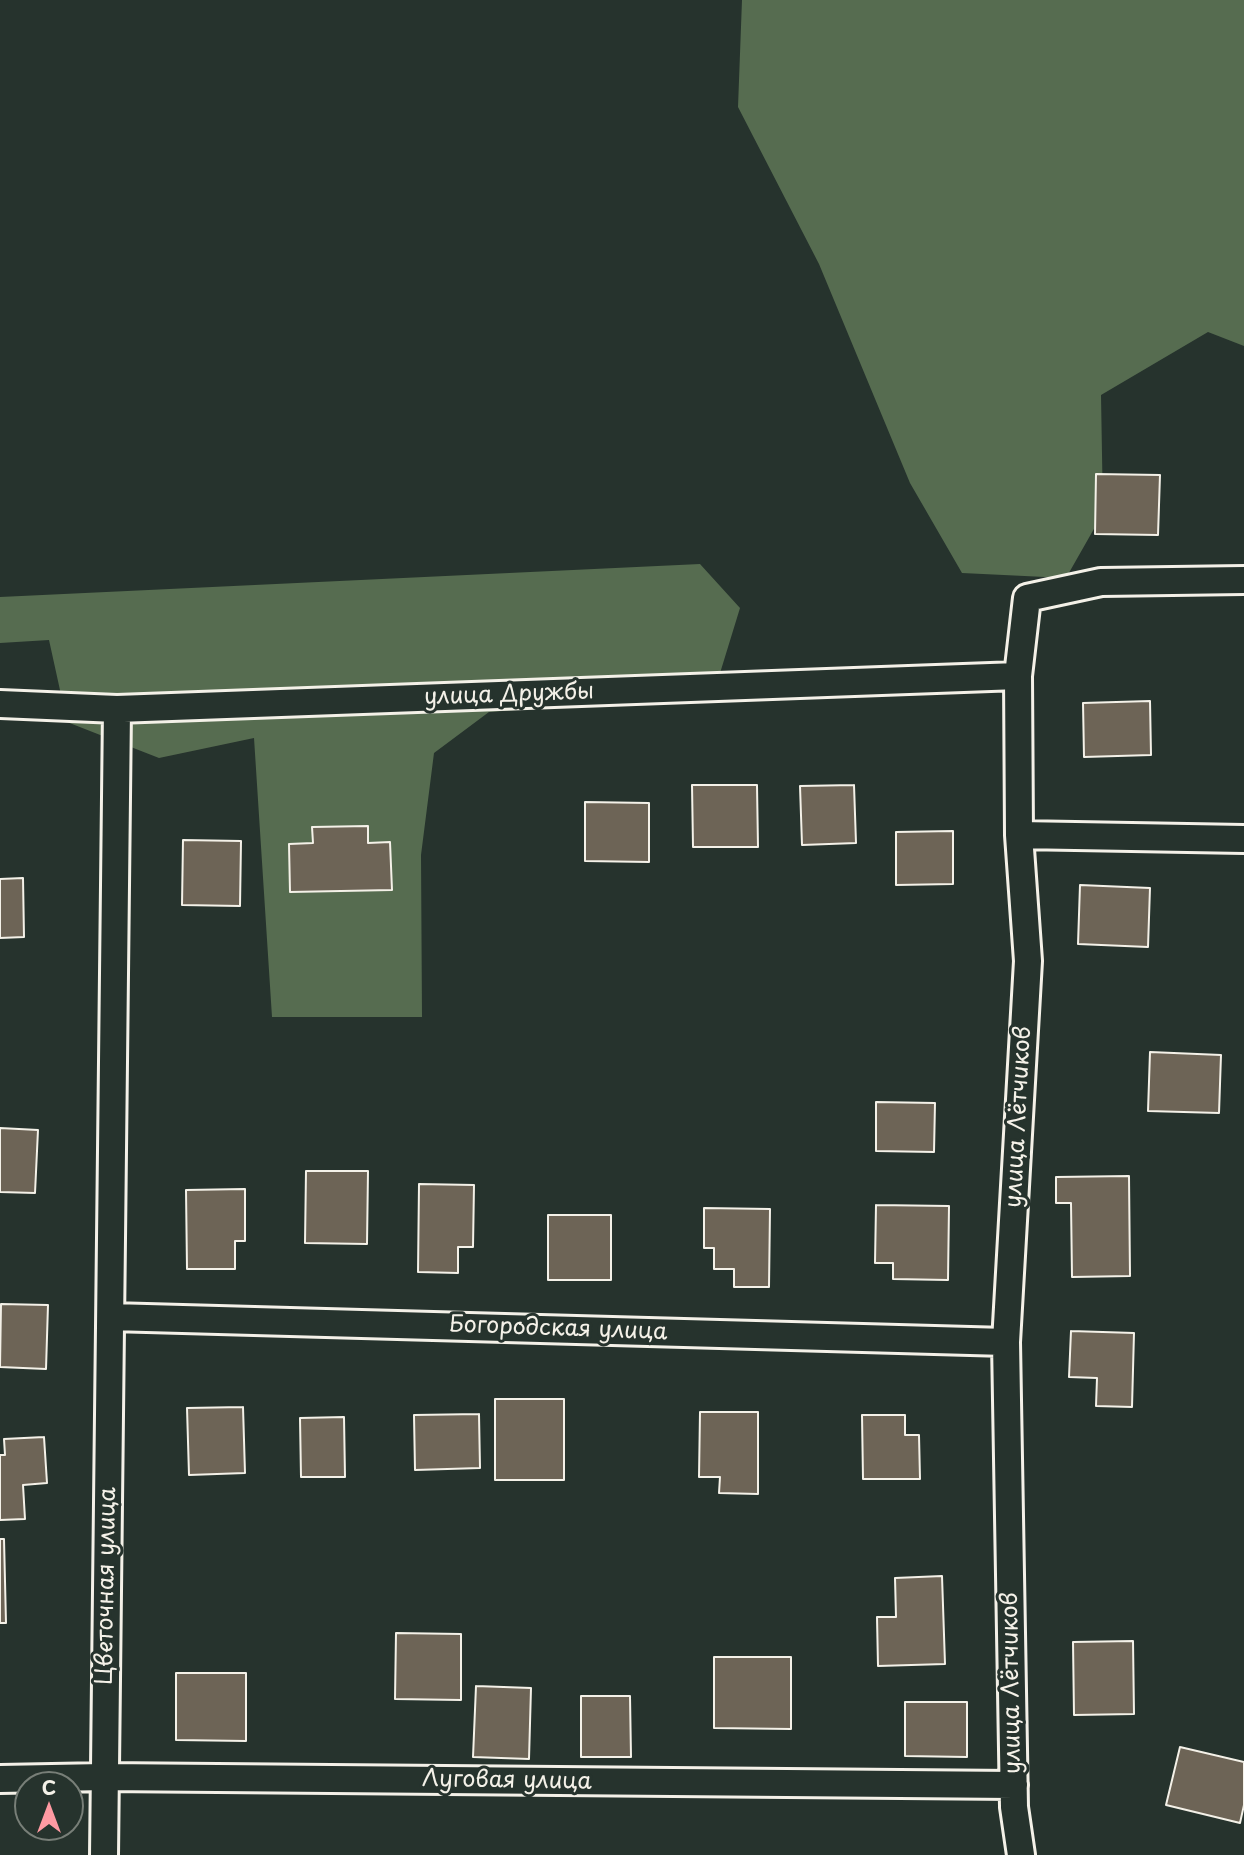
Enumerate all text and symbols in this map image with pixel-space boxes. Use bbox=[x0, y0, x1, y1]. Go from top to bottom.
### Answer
street label: улица Дружбы bbox=[423, 678, 595, 712]
street label: улица Лётчиков bbox=[1000, 1025, 1038, 1209]
street label: Богородская улица bbox=[448, 1311, 668, 1347]
street label: Цветочная улица bbox=[91, 1487, 123, 1685]
street label: улица Лётчиков bbox=[997, 1592, 1027, 1774]
street label: Луговая улица bbox=[422, 1766, 592, 1796]
north arrow bbox=[14, 1771, 84, 1841]
text: С bbox=[42, 1773, 56, 1801]

